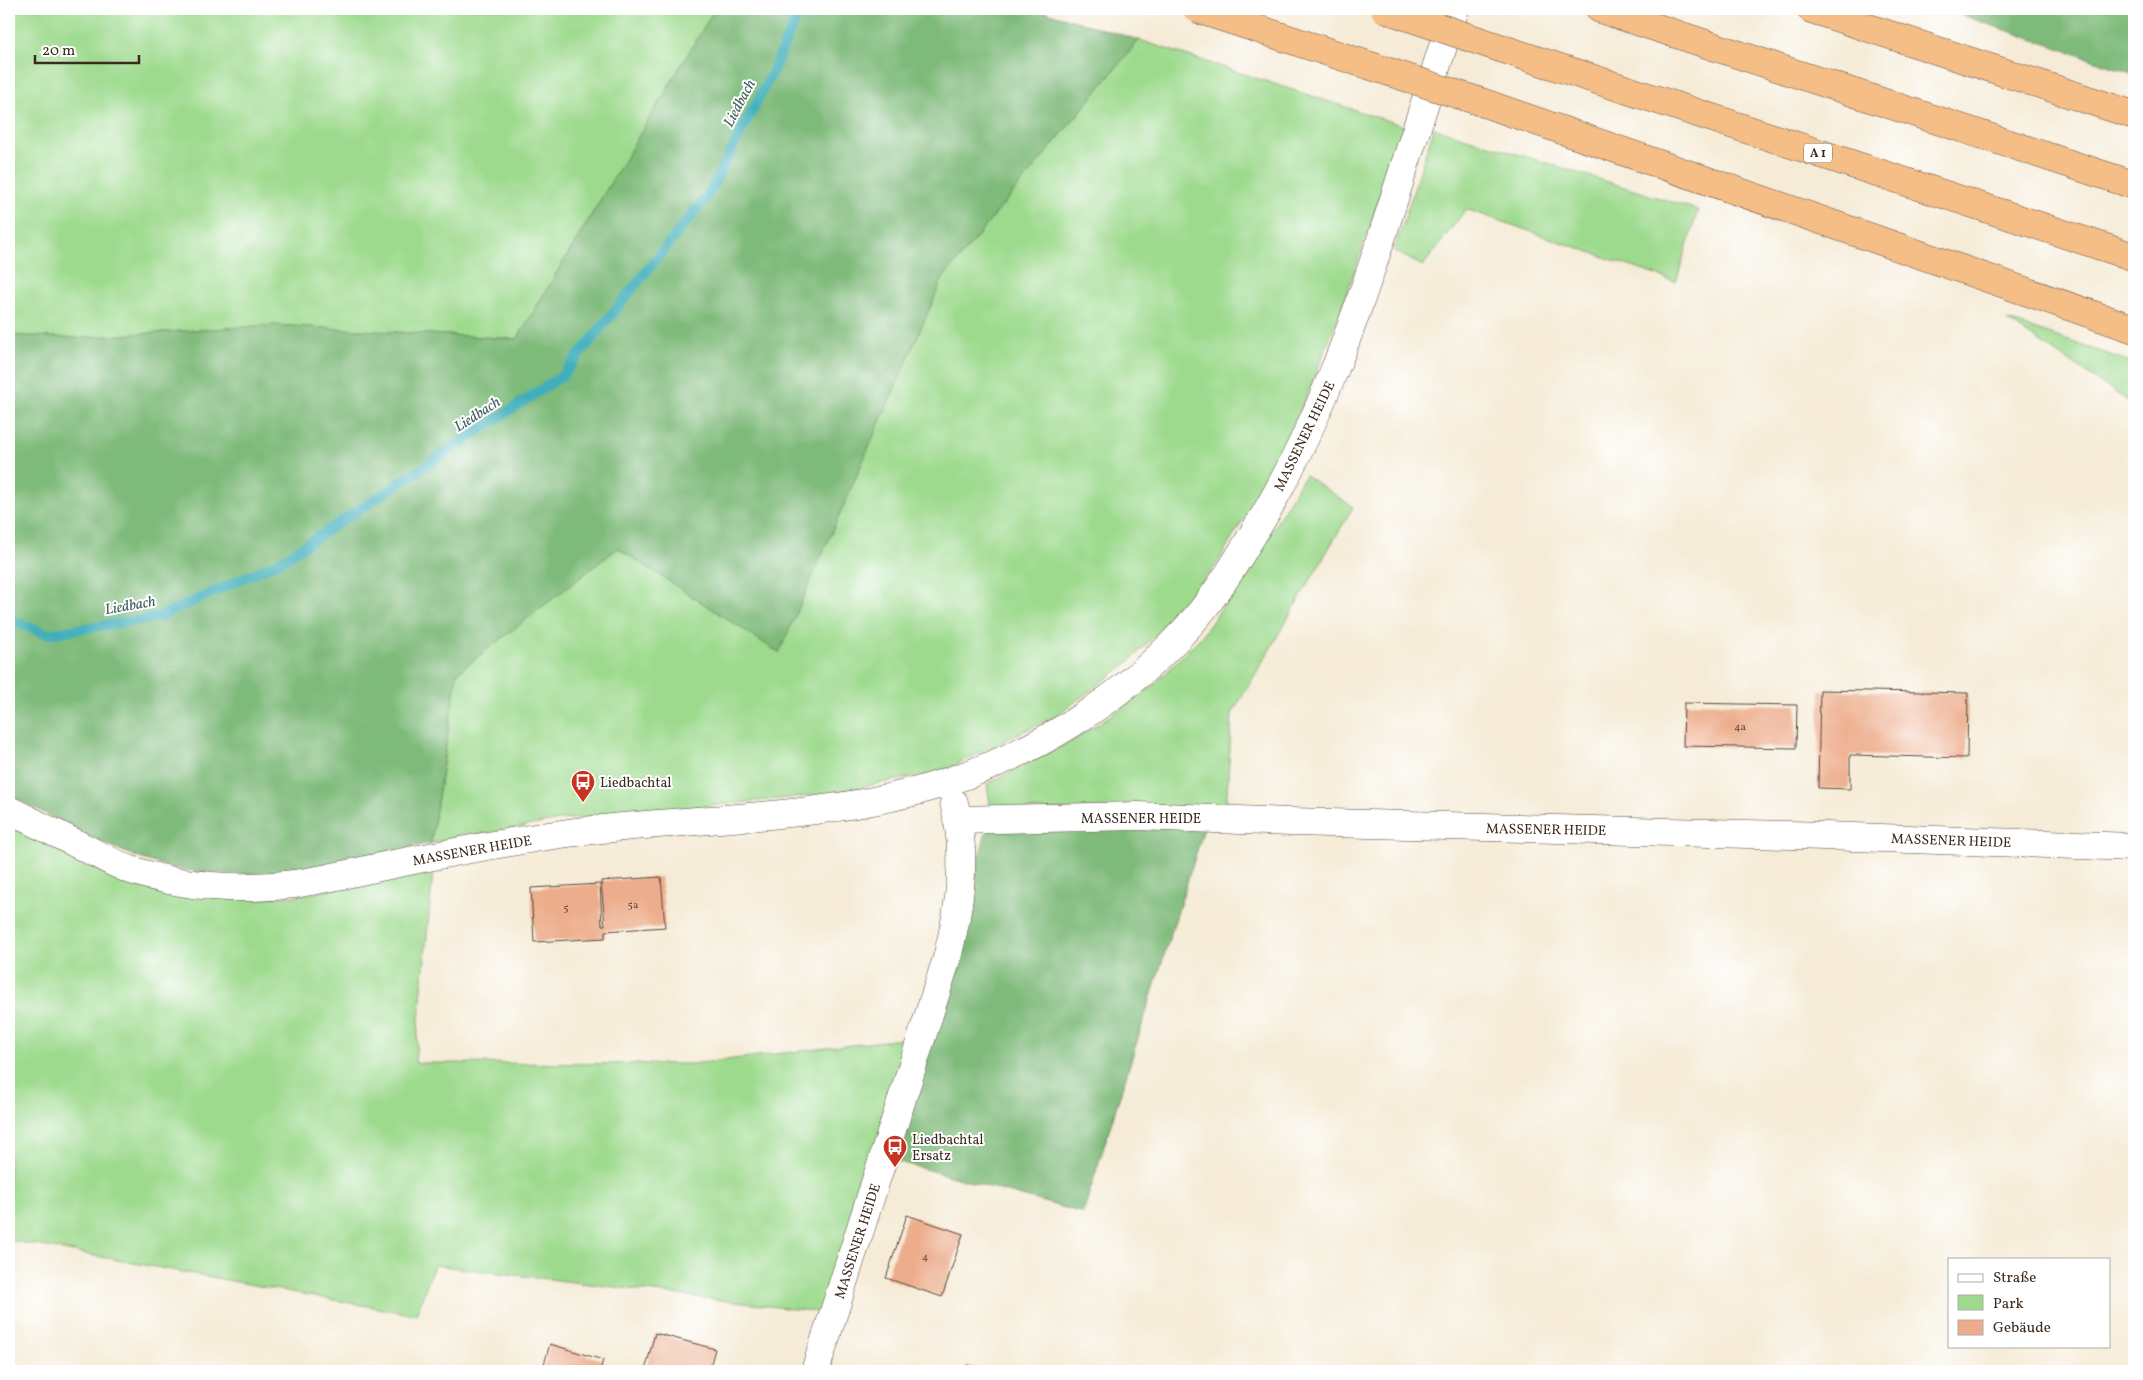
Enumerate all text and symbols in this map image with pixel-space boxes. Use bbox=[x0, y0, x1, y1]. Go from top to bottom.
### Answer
scale bar bbox=[35, 32, 139, 64]
text: 20 m bbox=[42, 41, 75, 62]
water label: Liedbach bbox=[719, 76, 762, 131]
road number: A 1 bbox=[1804, 144, 1832, 162]
street label: MASSENER HEIDE bbox=[1270, 378, 1340, 495]
water label: Liedbach bbox=[451, 393, 505, 438]
water label: Liedbach bbox=[103, 592, 157, 621]
house number: 4a bbox=[1734, 720, 1747, 735]
bus stop icon: Liedbachtal bbox=[570, 769, 596, 803]
place label: Liedbachtal bbox=[600, 774, 672, 793]
street label: MASSENER HEIDE bbox=[1081, 810, 1201, 829]
street label: MASSENER HEIDE bbox=[1486, 820, 1606, 841]
street label: MASSENER HEIDE bbox=[1890, 830, 2011, 853]
street label: MASSENER HEIDE bbox=[411, 832, 533, 871]
house number: 5a bbox=[628, 898, 639, 913]
house number: 5 bbox=[563, 901, 569, 916]
place label: Liedbachtal Ersatz bbox=[912, 1131, 984, 1166]
bus stop icon: Liedbachtal Ersatz bbox=[882, 1134, 908, 1168]
street label: MASSENER HEIDE bbox=[831, 1181, 886, 1302]
house number: 4 bbox=[922, 1250, 929, 1265]
legend bbox=[1948, 1258, 2110, 1348]
text: Straße bbox=[1993, 1268, 2036, 1289]
text: Park bbox=[1993, 1294, 2024, 1315]
text: Gebäude bbox=[1993, 1318, 2051, 1339]

